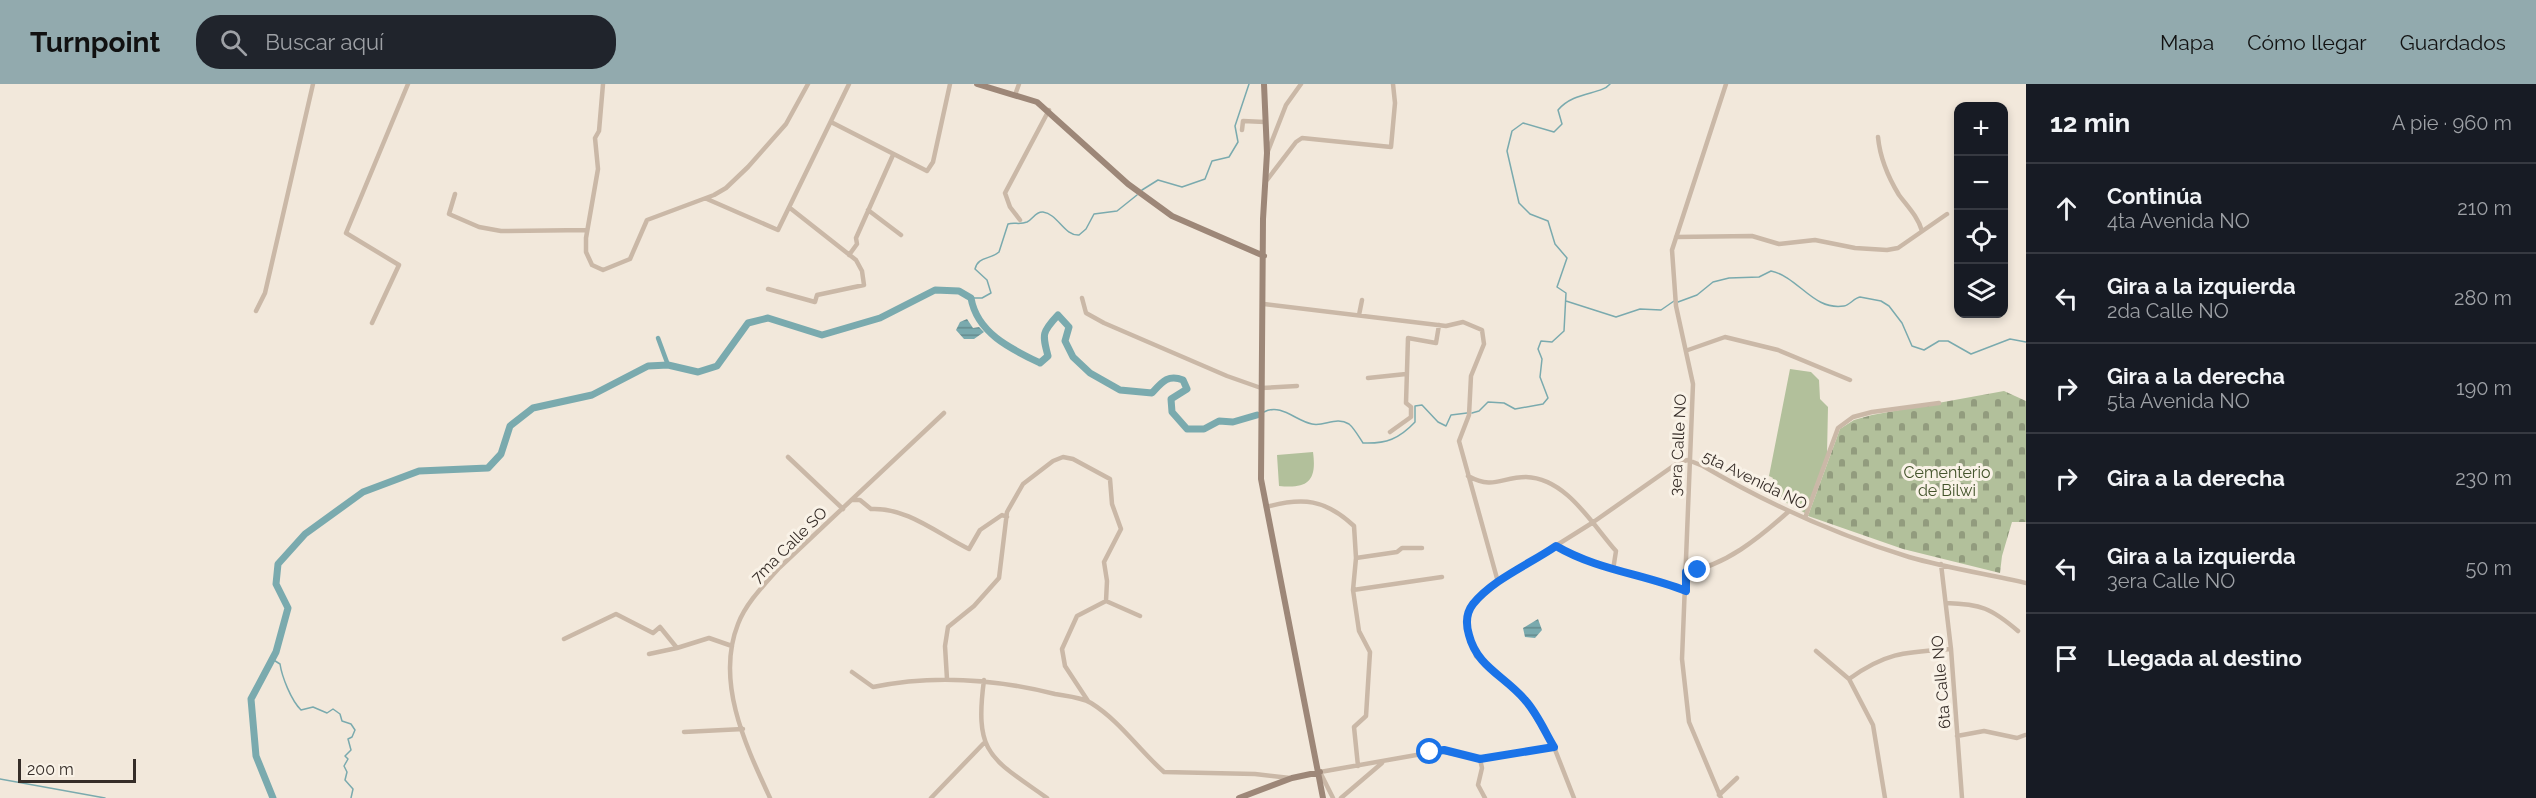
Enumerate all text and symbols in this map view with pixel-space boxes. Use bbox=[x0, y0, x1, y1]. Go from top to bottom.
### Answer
search box bbox=[196, 15, 616, 69]
text: Turnpoint bbox=[30, 26, 160, 59]
icon: search bbox=[217, 26, 250, 59]
text: Buscar aquí bbox=[265, 29, 384, 55]
text: Mapa bbox=[2160, 30, 2214, 55]
text: Cómo llegar bbox=[2247, 30, 2367, 55]
text: Guardados bbox=[2400, 30, 2506, 55]
map controls bbox=[1954, 102, 2008, 318]
button: + bbox=[1954, 102, 2008, 156]
text: 12 min bbox=[2050, 108, 2130, 138]
text: A pie · 960 m bbox=[2392, 111, 2512, 135]
button: − bbox=[1954, 156, 2008, 210]
text: Continúa bbox=[2107, 183, 2202, 209]
icon: ahead bbox=[2050, 192, 2083, 225]
text: 210 m bbox=[2457, 196, 2512, 220]
text: 4ta Avenida NO bbox=[2107, 209, 2250, 233]
button: locate bbox=[1954, 210, 2008, 264]
button: layers bbox=[1954, 264, 2008, 318]
text: Gira a la izquierda bbox=[2107, 273, 2296, 299]
icon: left bbox=[2050, 282, 2083, 315]
text: 280 m bbox=[2454, 286, 2512, 310]
text: 2da Calle NO bbox=[2107, 299, 2229, 323]
text: Gira a la derecha bbox=[2107, 363, 2285, 389]
icon: right bbox=[2050, 372, 2083, 405]
text: 190 m bbox=[2456, 376, 2512, 400]
text: 5ta Avenida NO bbox=[2107, 389, 2250, 413]
street label: 3era Calle NO bbox=[1666, 393, 1690, 497]
street label: 5ta Avenida NO bbox=[1699, 446, 1811, 514]
icon: right bbox=[2050, 462, 2083, 495]
park label: Cementerio de Bilwi bbox=[1904, 463, 1990, 500]
text: Gira a la derecha bbox=[2107, 465, 2285, 491]
text: 230 m bbox=[2455, 466, 2512, 490]
street label: 7ma Calle SO bbox=[747, 503, 831, 587]
text: Gira a la izquierda bbox=[2107, 543, 2296, 569]
icon: left bbox=[2050, 552, 2083, 585]
route end bbox=[1684, 556, 1710, 582]
text: 50 m bbox=[2465, 556, 2512, 580]
text: 3era Calle NO bbox=[2107, 569, 2235, 593]
street label: 6ta Calle NO bbox=[1927, 634, 1955, 730]
icon: arrive bbox=[2050, 642, 2083, 675]
text: Llegada al destino bbox=[2107, 645, 2302, 671]
route start bbox=[1416, 738, 1442, 764]
scale bar bbox=[18, 756, 136, 784]
text: 200 m bbox=[27, 760, 74, 779]

